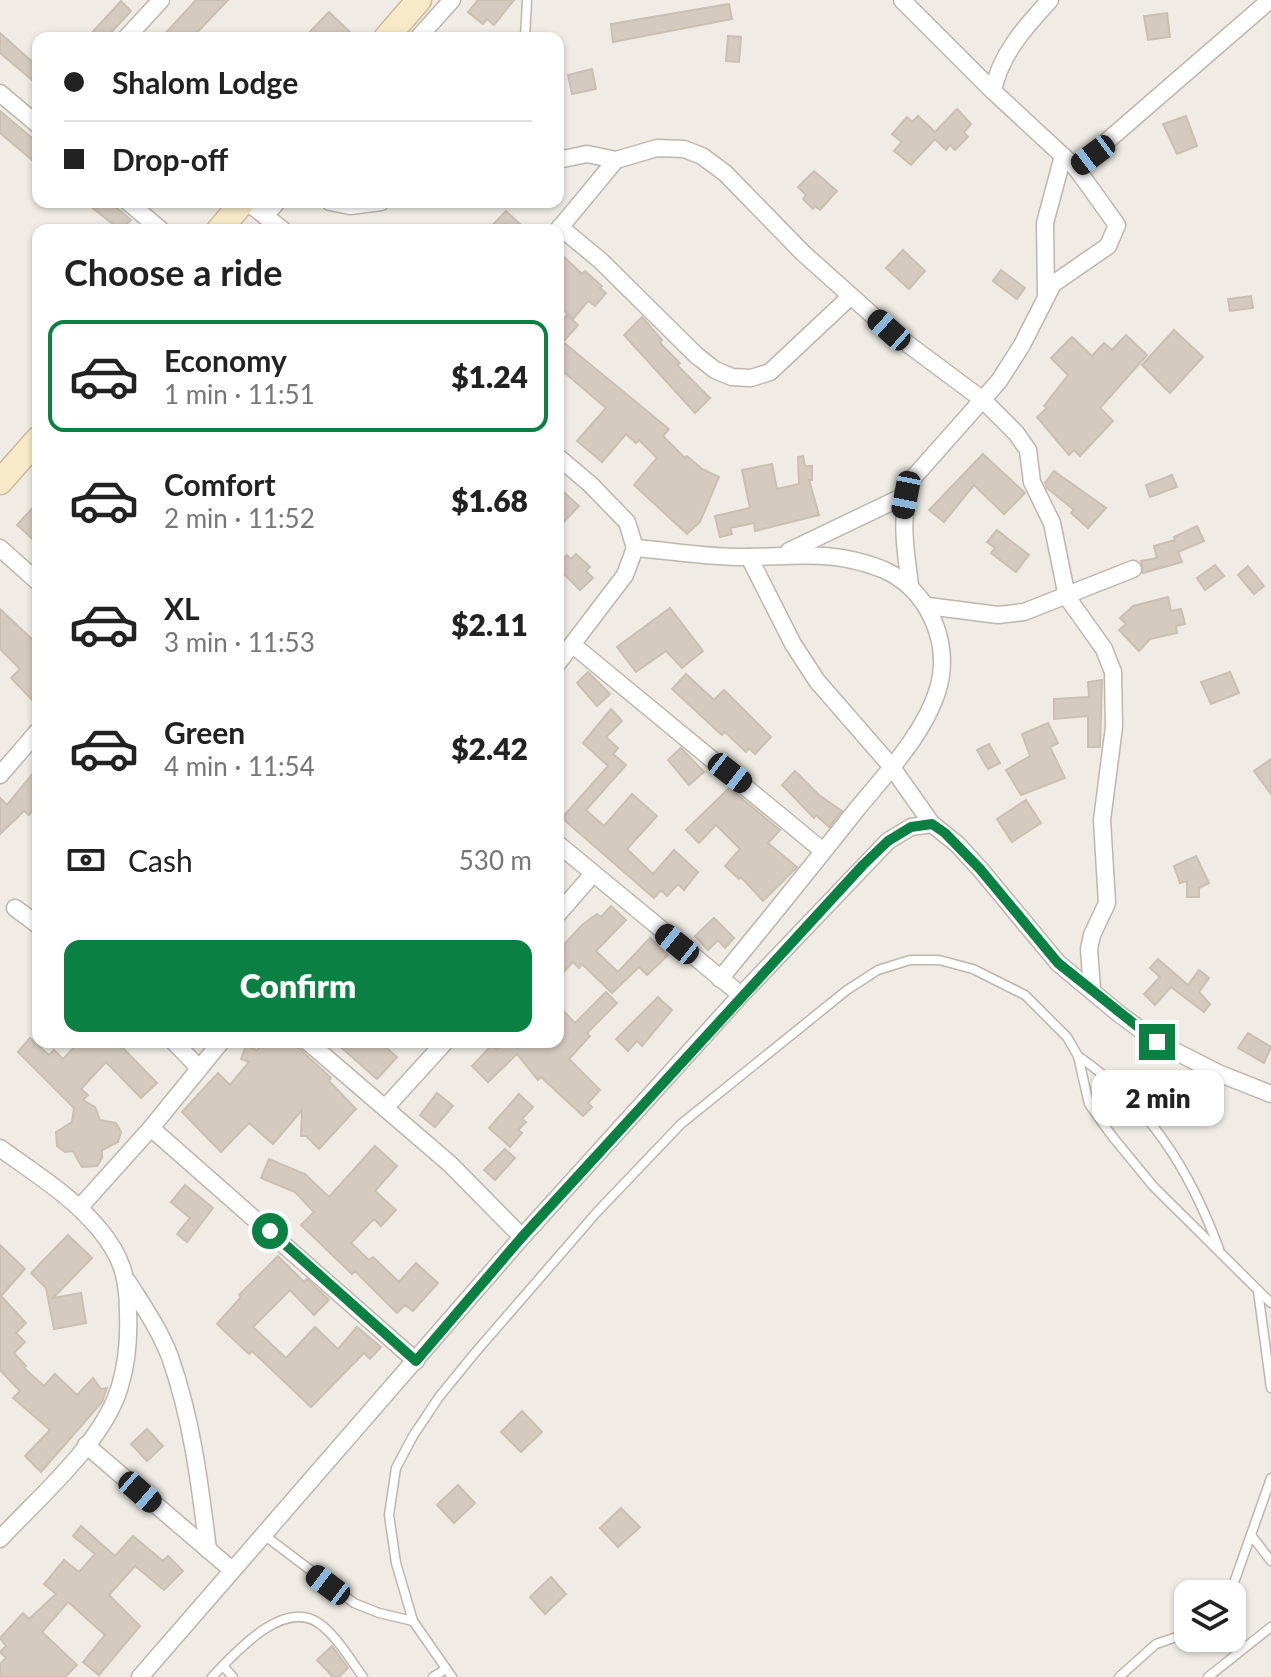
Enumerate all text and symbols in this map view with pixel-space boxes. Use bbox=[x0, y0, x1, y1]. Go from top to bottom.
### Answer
text: Shalom Lodge bbox=[112, 64, 298, 100]
car bbox=[1067, 131, 1119, 179]
text: Drop-off bbox=[112, 141, 228, 177]
text: Choose a ride bbox=[64, 250, 283, 294]
car bbox=[863, 305, 915, 355]
icon: car bbox=[68, 340, 140, 412]
text: Economy bbox=[164, 342, 287, 378]
text: $1.24 bbox=[451, 358, 528, 394]
text: 1 min · 11:51 bbox=[164, 378, 315, 410]
icon: car bbox=[68, 464, 140, 536]
text: Comfort bbox=[164, 466, 276, 502]
car bbox=[890, 469, 922, 521]
text: $1.68 bbox=[451, 482, 528, 518]
text: 2 min · 11:52 bbox=[164, 502, 315, 534]
icon: car bbox=[68, 588, 140, 660]
text: XL bbox=[164, 590, 200, 626]
text: $2.11 bbox=[451, 606, 528, 642]
text: 3 min · 11:53 bbox=[164, 626, 315, 658]
icon: car bbox=[68, 712, 140, 784]
text: Green bbox=[164, 714, 245, 750]
text: $2.42 bbox=[451, 730, 528, 766]
car bbox=[704, 749, 756, 797]
text: 4 min · 11:54 bbox=[164, 750, 315, 782]
icon: cash bbox=[64, 838, 108, 882]
text: Cash bbox=[128, 842, 193, 878]
text: 530 m bbox=[459, 844, 532, 876]
car bbox=[651, 920, 703, 968]
button: Confirm bbox=[64, 940, 532, 1032]
route end bbox=[1139, 1024, 1175, 1060]
callout: 2 min bbox=[1091, 1070, 1223, 1126]
text: 2 min bbox=[1126, 1082, 1190, 1114]
route start bbox=[252, 1213, 288, 1249]
car bbox=[114, 1467, 166, 1517]
car bbox=[302, 1561, 354, 1609]
map controls bbox=[1174, 1580, 1246, 1652]
button: layers bbox=[1174, 1580, 1246, 1652]

